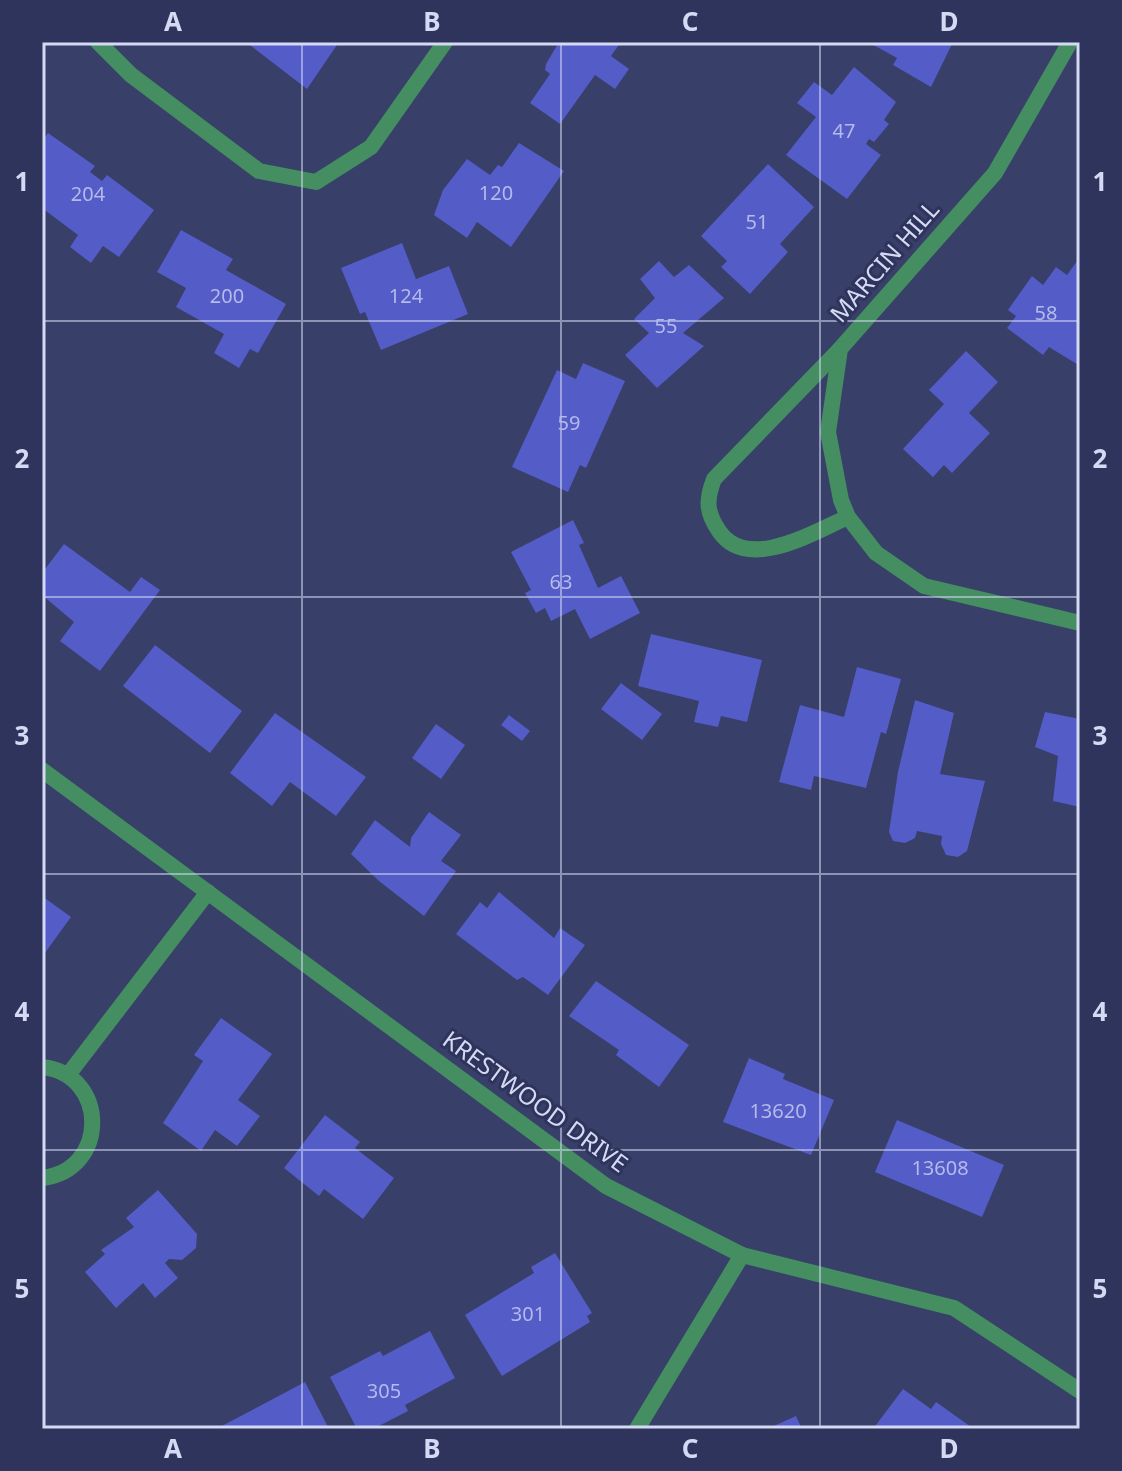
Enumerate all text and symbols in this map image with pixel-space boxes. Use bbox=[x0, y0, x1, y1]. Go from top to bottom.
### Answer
text: A bbox=[164, 3, 182, 39]
text: B bbox=[423, 3, 441, 39]
text: C bbox=[682, 3, 698, 39]
text: D bbox=[939, 3, 959, 39]
house number: 47 bbox=[833, 117, 855, 144]
text: 1 bbox=[15, 163, 29, 199]
text: 1 bbox=[1093, 163, 1107, 199]
house number: 120 bbox=[479, 179, 513, 206]
house number: 204 bbox=[71, 180, 106, 207]
street label: MARCIN HILL bbox=[822, 193, 946, 329]
house number: 51 bbox=[746, 208, 768, 235]
house number: 200 bbox=[210, 282, 244, 309]
house number: 124 bbox=[389, 282, 424, 309]
house number: 58 bbox=[1035, 299, 1057, 326]
house number: 55 bbox=[655, 312, 677, 339]
house number: 59 bbox=[558, 409, 580, 436]
text: 2 bbox=[15, 440, 30, 476]
text: 2 bbox=[1093, 440, 1108, 476]
house number: 63 bbox=[550, 568, 572, 595]
text: 3 bbox=[15, 717, 29, 753]
text: 3 bbox=[1093, 717, 1107, 753]
text: 4 bbox=[15, 993, 30, 1029]
text: 4 bbox=[1093, 993, 1108, 1029]
street label: KRESTWOOD DRIVE bbox=[437, 1022, 635, 1179]
house number: 13620 bbox=[749, 1097, 807, 1124]
house number: 13608 bbox=[911, 1154, 969, 1181]
text: 5 bbox=[15, 1270, 29, 1306]
text: 5 bbox=[1093, 1270, 1107, 1306]
house number: 301 bbox=[511, 1300, 545, 1327]
house number: 305 bbox=[367, 1377, 401, 1404]
text: A bbox=[164, 1430, 182, 1466]
text: B bbox=[423, 1430, 441, 1466]
text: C bbox=[682, 1430, 698, 1466]
text: D bbox=[939, 1430, 959, 1466]

